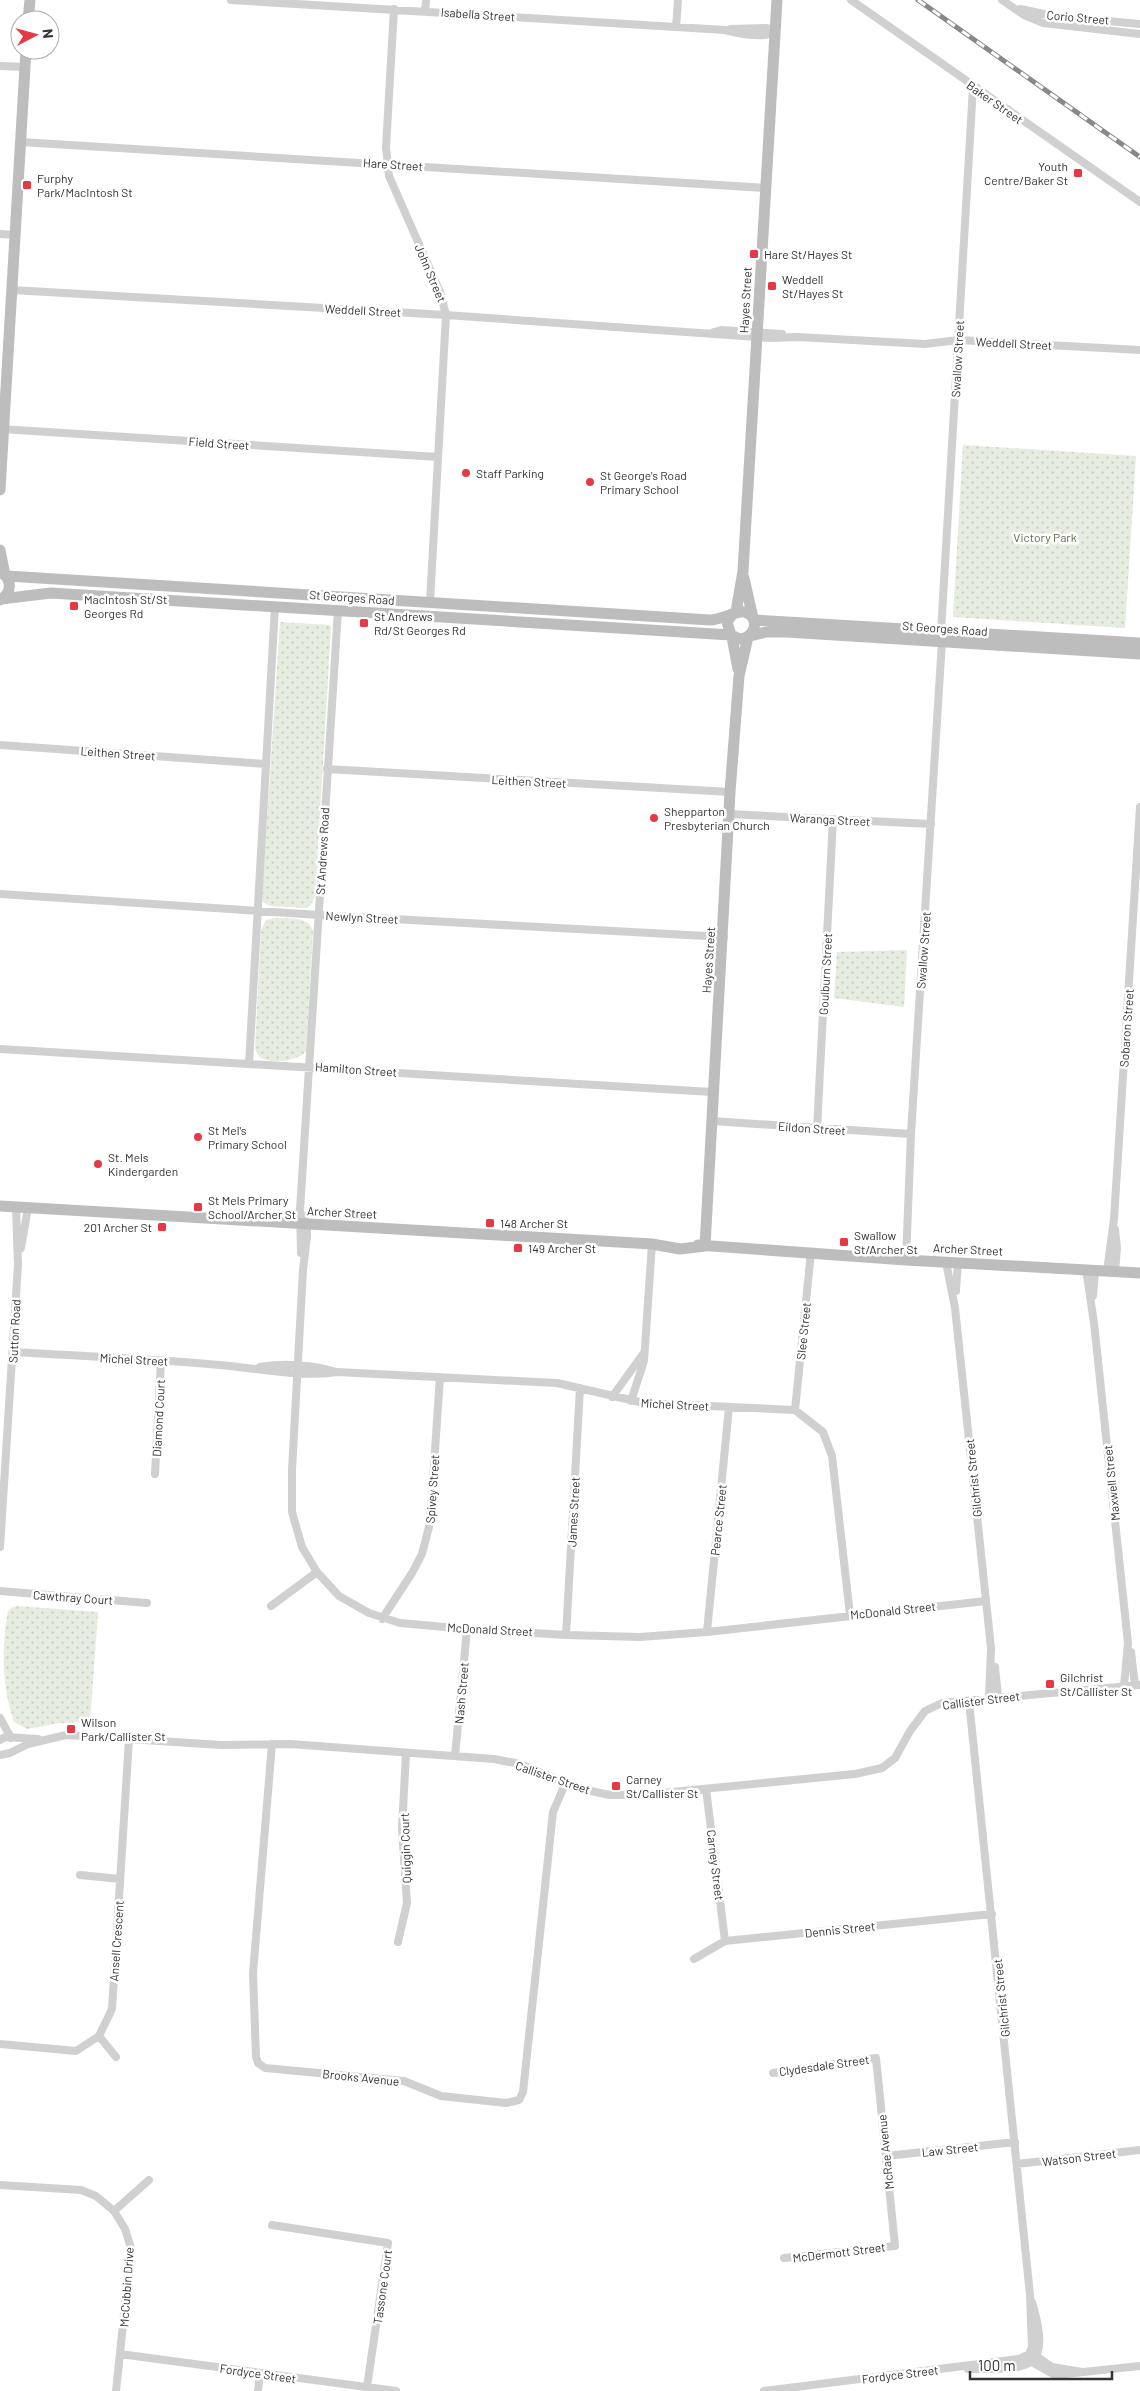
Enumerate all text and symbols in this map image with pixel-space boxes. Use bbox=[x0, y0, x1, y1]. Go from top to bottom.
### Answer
street label: Isabella Street bbox=[440, 4, 516, 24]
street label: Corio Street bbox=[1046, 7, 1110, 27]
north arrow bbox=[10, 10, 60, 60]
text: N bbox=[39, 28, 57, 39]
street label: Baker Street bbox=[964, 78, 1026, 126]
street label: Hare Street bbox=[363, 155, 423, 173]
place label: Youth Centre/Baker St bbox=[984, 159, 1068, 187]
marker: Youth Centre/Baker St bbox=[1072, 167, 1084, 179]
place label: Furphy Park/MacIntosh St bbox=[37, 171, 133, 199]
marker: Furphy Park/MacIntosh St bbox=[21, 179, 33, 191]
street label: John Street bbox=[413, 242, 449, 304]
place label: Hare St/Hayes St bbox=[764, 247, 852, 261]
marker: Hare St/Hayes St bbox=[748, 248, 760, 260]
street label: Hayes Street bbox=[736, 266, 754, 334]
place label: Weddell St/Hayes St bbox=[782, 272, 843, 300]
marker: Weddell St/Hayes St bbox=[766, 280, 778, 292]
street label: Weddell Street bbox=[324, 301, 402, 319]
street label: Swallow Street bbox=[948, 320, 966, 398]
street label: Weddell Street bbox=[975, 334, 1053, 352]
street label: Field Street bbox=[188, 434, 250, 452]
place label: Staff Parking bbox=[476, 466, 544, 480]
marker: Staff Parking bbox=[460, 467, 472, 479]
place label: St George's Road Primary School bbox=[600, 468, 687, 496]
marker: St George's Road Primary School bbox=[584, 476, 596, 488]
park label: Victory Park bbox=[1013, 530, 1077, 544]
street label: St Georges Road bbox=[309, 587, 395, 607]
place label: MacIntosh St/St Georges Rd bbox=[84, 592, 167, 620]
marker: MacIntosh St/St Georges Rd bbox=[68, 600, 80, 612]
place label: St Andrews Rd/St Georges Rd bbox=[374, 609, 466, 637]
marker: St Andrews Rd/St Georges Rd bbox=[358, 617, 370, 629]
street label: St Georges Road bbox=[902, 618, 988, 638]
street label: Leithen Street bbox=[80, 743, 156, 763]
street label: Leithen Street bbox=[491, 772, 567, 790]
place label: Shepparton Presbyterian Church bbox=[664, 804, 770, 832]
street label: St Andrews Road bbox=[313, 807, 331, 895]
street label: Waranga Street bbox=[789, 810, 871, 828]
marker: Shepparton Presbyterian Church bbox=[648, 812, 660, 824]
street label: Newlyn Street bbox=[325, 908, 399, 926]
street label: Swallow Street bbox=[913, 911, 933, 989]
street label: Hayes Street bbox=[699, 926, 717, 994]
street label: Goulburn Street bbox=[816, 933, 834, 1015]
street label: Sobaron Street bbox=[1116, 988, 1136, 1068]
street label: Hamilton Street bbox=[315, 1059, 397, 1079]
street label: Eildon Street bbox=[778, 1119, 846, 1137]
place label: St Mel's Primary School bbox=[208, 1123, 287, 1151]
marker: St Mel's Primary School bbox=[192, 1131, 204, 1143]
place label: St. Mels Kindergarden bbox=[108, 1150, 178, 1178]
marker: St. Mels Kindergarden bbox=[92, 1158, 104, 1170]
place label: St Mels Primary School/Archer St bbox=[208, 1193, 296, 1221]
marker: St Mels Primary School/Archer St bbox=[192, 1201, 204, 1213]
street label: Archer Street bbox=[307, 1203, 377, 1221]
place label: 148 Archer St bbox=[500, 1216, 568, 1230]
marker: 148 Archer St bbox=[484, 1217, 496, 1229]
place label: 201 Archer St bbox=[84, 1220, 152, 1234]
marker: 201 Archer St bbox=[156, 1221, 168, 1233]
place label: Swallow St/Archer St bbox=[854, 1228, 918, 1256]
marker: Swallow St/Archer St bbox=[838, 1236, 850, 1248]
street label: Archer Street bbox=[933, 1240, 1003, 1258]
place label: 149 Archer St bbox=[528, 1241, 596, 1255]
marker: 149 Archer St bbox=[512, 1242, 524, 1254]
street label: Sutton Road bbox=[5, 1299, 23, 1363]
street label: Slee Street bbox=[793, 1302, 813, 1360]
street label: Michel Street bbox=[99, 1350, 169, 1368]
street label: Diamond Court bbox=[149, 1379, 167, 1457]
street label: Michel Street bbox=[640, 1395, 710, 1413]
street label: Gilchrist Street bbox=[962, 1438, 984, 1518]
street label: Maxwell Street bbox=[1100, 1444, 1122, 1522]
street label: Spivey Street bbox=[423, 1454, 441, 1524]
street label: James Street bbox=[564, 1477, 582, 1547]
street label: Pearce Street bbox=[707, 1484, 729, 1556]
street label: Cawthray Court bbox=[32, 1587, 114, 1607]
street label: McDonald Street bbox=[850, 1599, 936, 1621]
street label: McDonald Street bbox=[447, 1620, 533, 1638]
street label: Nash Street bbox=[451, 1662, 471, 1724]
place label: Gilchrist St/Callister St bbox=[1060, 1670, 1132, 1698]
marker: Gilchrist St/Callister St bbox=[1044, 1678, 1056, 1690]
street label: Callister Street bbox=[942, 1688, 1020, 1712]
place label: Wilson Park/Callister St bbox=[81, 1715, 166, 1743]
marker: Wilson Park/Callister St bbox=[65, 1723, 77, 1735]
street label: Callister Street bbox=[514, 1758, 592, 1796]
place label: Carney St/Callister St bbox=[626, 1772, 698, 1800]
marker: Carney St/Callister St bbox=[610, 1780, 622, 1792]
street label: Quiggin Court bbox=[397, 1813, 413, 1883]
street label: Carney Street bbox=[705, 1829, 727, 1901]
street label: Ansell Crescent bbox=[106, 1900, 126, 1982]
street label: Dennis Street bbox=[804, 1918, 876, 1940]
street label: Gilchrist Street bbox=[990, 1958, 1012, 2038]
street label: Clydesdale Street bbox=[778, 2052, 870, 2078]
street label: Brooks Avenue bbox=[322, 2066, 400, 2088]
street label: McRae Avenue bbox=[874, 2114, 896, 2190]
street label: Law Street bbox=[921, 2139, 979, 2159]
street label: Watson Street bbox=[1041, 2146, 1117, 2168]
street label: McDermott Street bbox=[792, 2239, 886, 2265]
street label: McCubbin Drive bbox=[116, 2246, 136, 2328]
street label: Tassone Court bbox=[370, 2249, 394, 2325]
scale bar bbox=[970, 2348, 1112, 2380]
text: 100 m bbox=[978, 2356, 1016, 2374]
street label: Fordyce Street bbox=[219, 2361, 297, 2385]
street label: Fordyce Street bbox=[861, 2362, 939, 2386]

